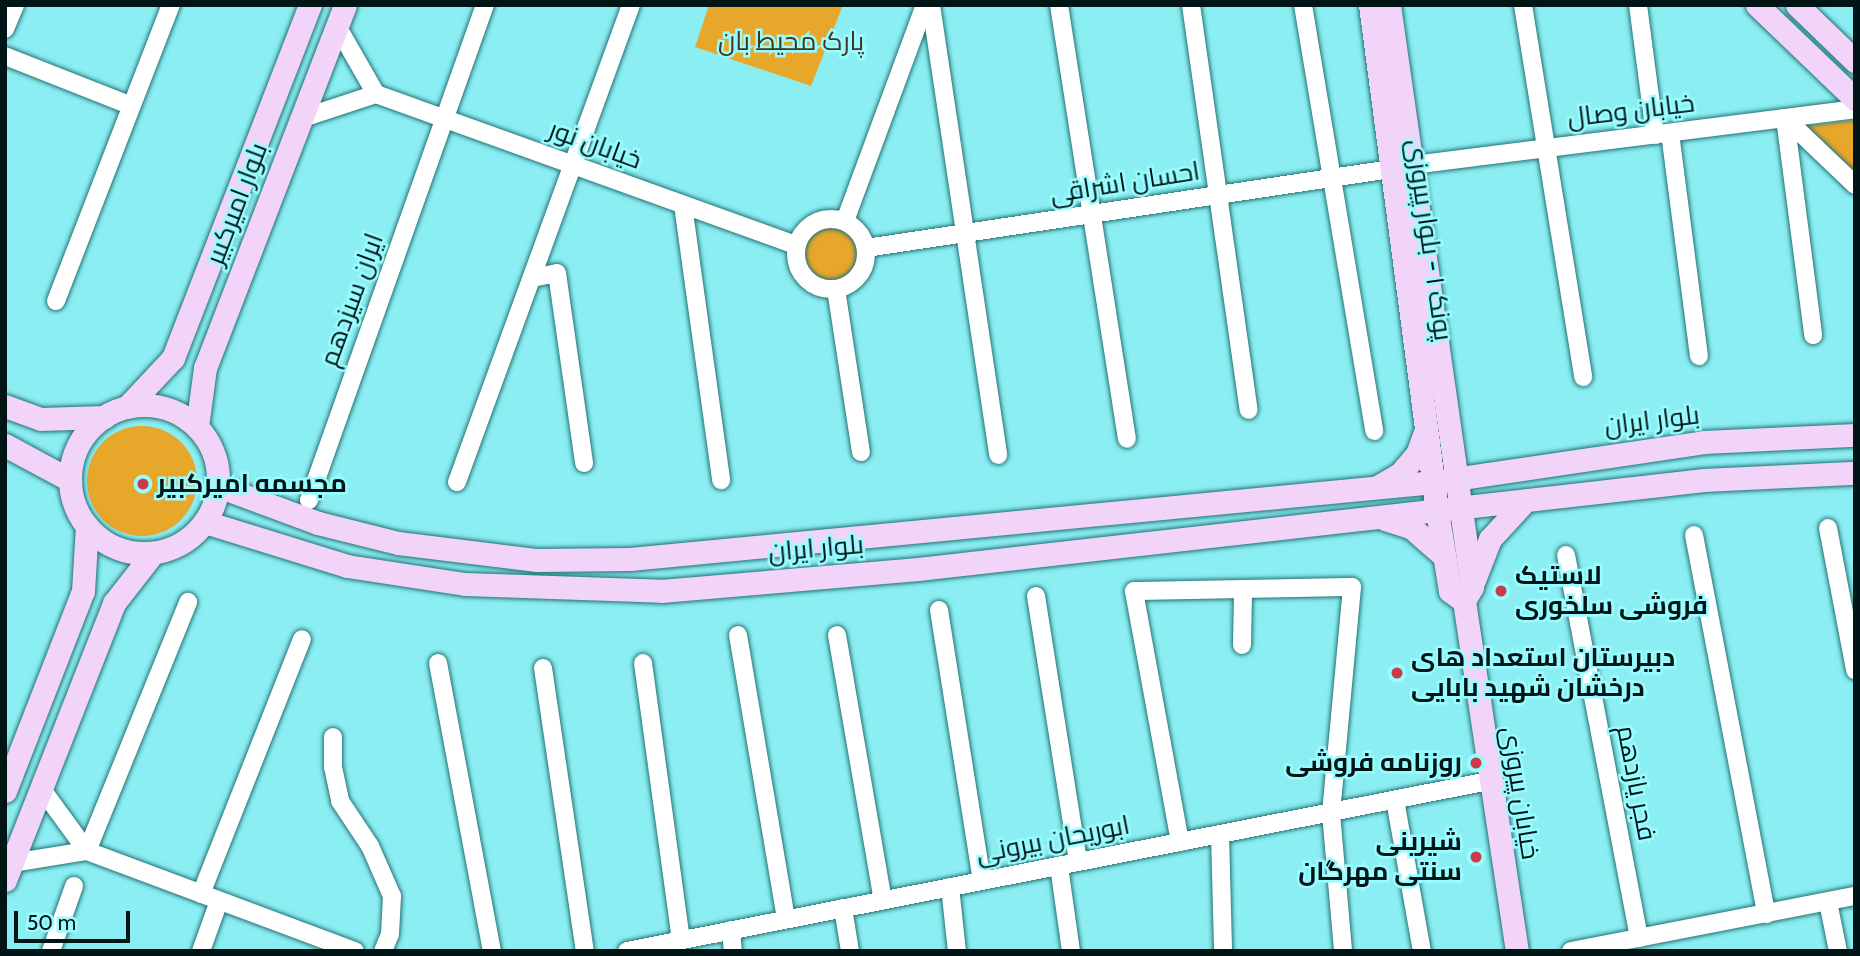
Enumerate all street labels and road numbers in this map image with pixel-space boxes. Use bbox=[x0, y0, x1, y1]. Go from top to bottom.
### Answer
street label: خیابان وصال bbox=[1566, 88, 1696, 134]
street label: خیابان نور bbox=[544, 114, 646, 176]
street label: پونک ۱ - بلوار پیروزی bbox=[1399, 137, 1459, 343]
street label: بلوار امیرکبیر bbox=[199, 139, 275, 269]
street label: احسان اشراقی bbox=[1048, 156, 1202, 210]
street label: ایران سیزدهم bbox=[314, 229, 390, 371]
street label: بلوار ایران bbox=[1603, 400, 1701, 442]
street label: بلوار ایران bbox=[767, 529, 865, 569]
street label: فجر یازدهم bbox=[1610, 723, 1662, 843]
street label: خیابان پیروزی bbox=[1494, 724, 1546, 862]
street label: ابوریحان بیرونی bbox=[974, 810, 1132, 870]

